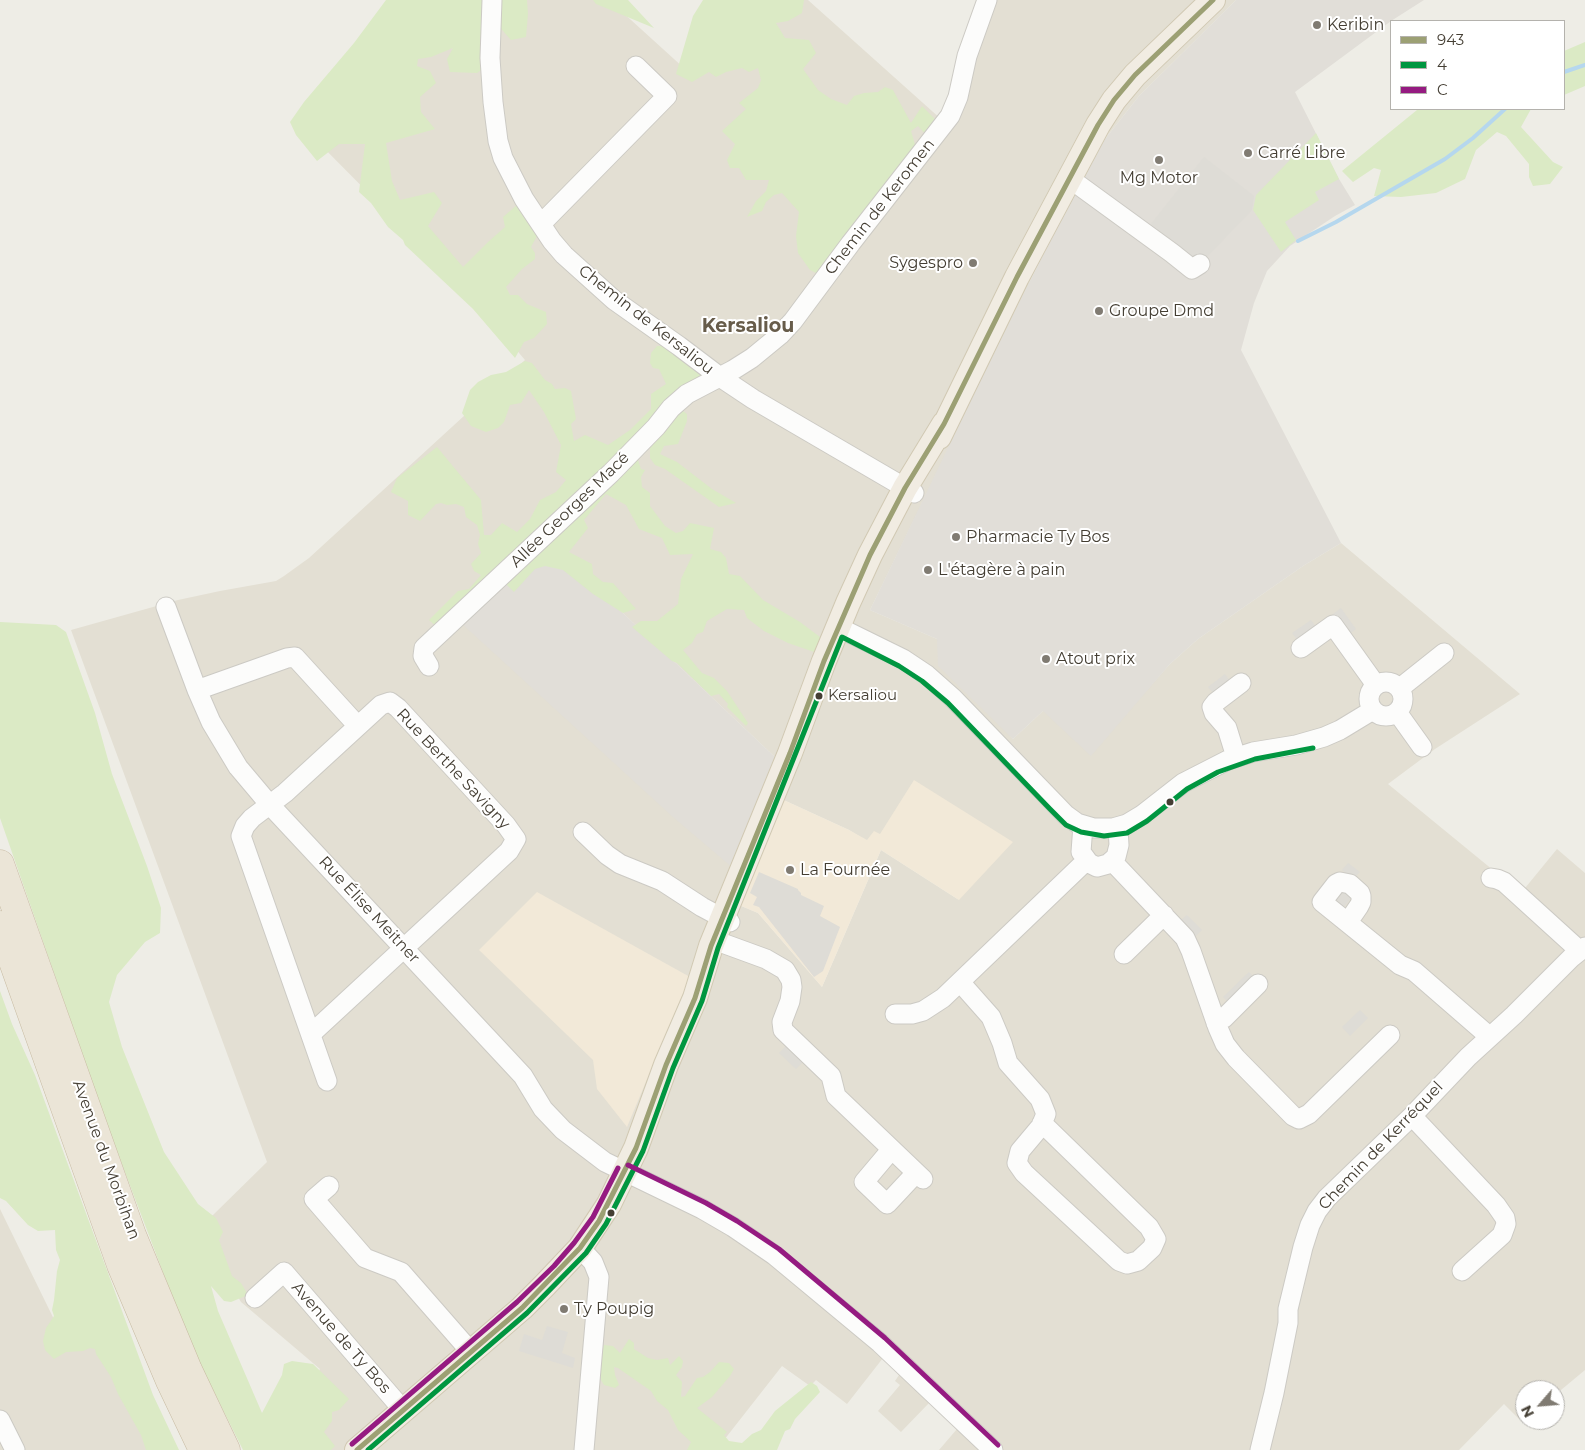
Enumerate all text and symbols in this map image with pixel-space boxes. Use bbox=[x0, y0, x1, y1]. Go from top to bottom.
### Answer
place label: Keribin bbox=[1327, 15, 1384, 35]
marker: Keribin bbox=[1311, 19, 1323, 31]
legend bbox=[1390, 20, 1565, 110]
text: 943 bbox=[1437, 30, 1464, 49]
text: 4 bbox=[1437, 55, 1447, 74]
text: C bbox=[1437, 80, 1448, 99]
street label: Chemin de Keromen bbox=[821, 135, 939, 279]
place label: Carré Libre bbox=[1258, 143, 1345, 163]
marker: Carré Libre bbox=[1242, 147, 1254, 159]
marker: Mg Motor bbox=[1153, 154, 1165, 166]
place label: Mg Motor bbox=[1120, 168, 1198, 188]
place label: Sygespro bbox=[889, 253, 963, 273]
marker: Sygespro bbox=[967, 257, 979, 269]
street label: Chemin de Kersaliou bbox=[574, 261, 718, 379]
place label: Groupe Dmd bbox=[1109, 301, 1214, 321]
marker: Groupe Dmd bbox=[1093, 305, 1105, 317]
district label: Kersaliou bbox=[702, 315, 794, 337]
street label: Allée Georges Macé bbox=[507, 448, 633, 572]
place label: Pharmacie Ty Bos bbox=[966, 527, 1109, 547]
marker: Pharmacie Ty Bos bbox=[950, 531, 962, 543]
place label: L'étagère à pain bbox=[938, 560, 1065, 580]
marker: L'étagère à pain bbox=[922, 564, 934, 576]
place label: Atout prix bbox=[1056, 649, 1135, 669]
marker: Atout prix bbox=[1040, 653, 1052, 665]
place label: Kersaliou bbox=[828, 687, 897, 705]
marker: Kersaliou bbox=[814, 691, 824, 701]
street label: Rue Berthe Savigny bbox=[392, 705, 514, 833]
unlabelled marker bbox=[1165, 797, 1175, 807]
street label: Rue Élise Meitner bbox=[314, 852, 424, 968]
place label: La Fournée bbox=[800, 860, 890, 880]
marker: La Fournée bbox=[784, 864, 796, 876]
street label: Avenue du Morbihan bbox=[68, 1078, 144, 1242]
street label: Chemin de Kerréquel bbox=[1315, 1078, 1447, 1214]
unlabelled marker bbox=[606, 1208, 616, 1218]
street label: Avenue de Ty Bos bbox=[287, 1278, 395, 1398]
place label: Ty Poupig bbox=[574, 1299, 654, 1319]
marker: Ty Poupig bbox=[558, 1303, 570, 1315]
north arrow bbox=[1515, 1380, 1565, 1430]
text: N bbox=[1517, 1402, 1538, 1420]

